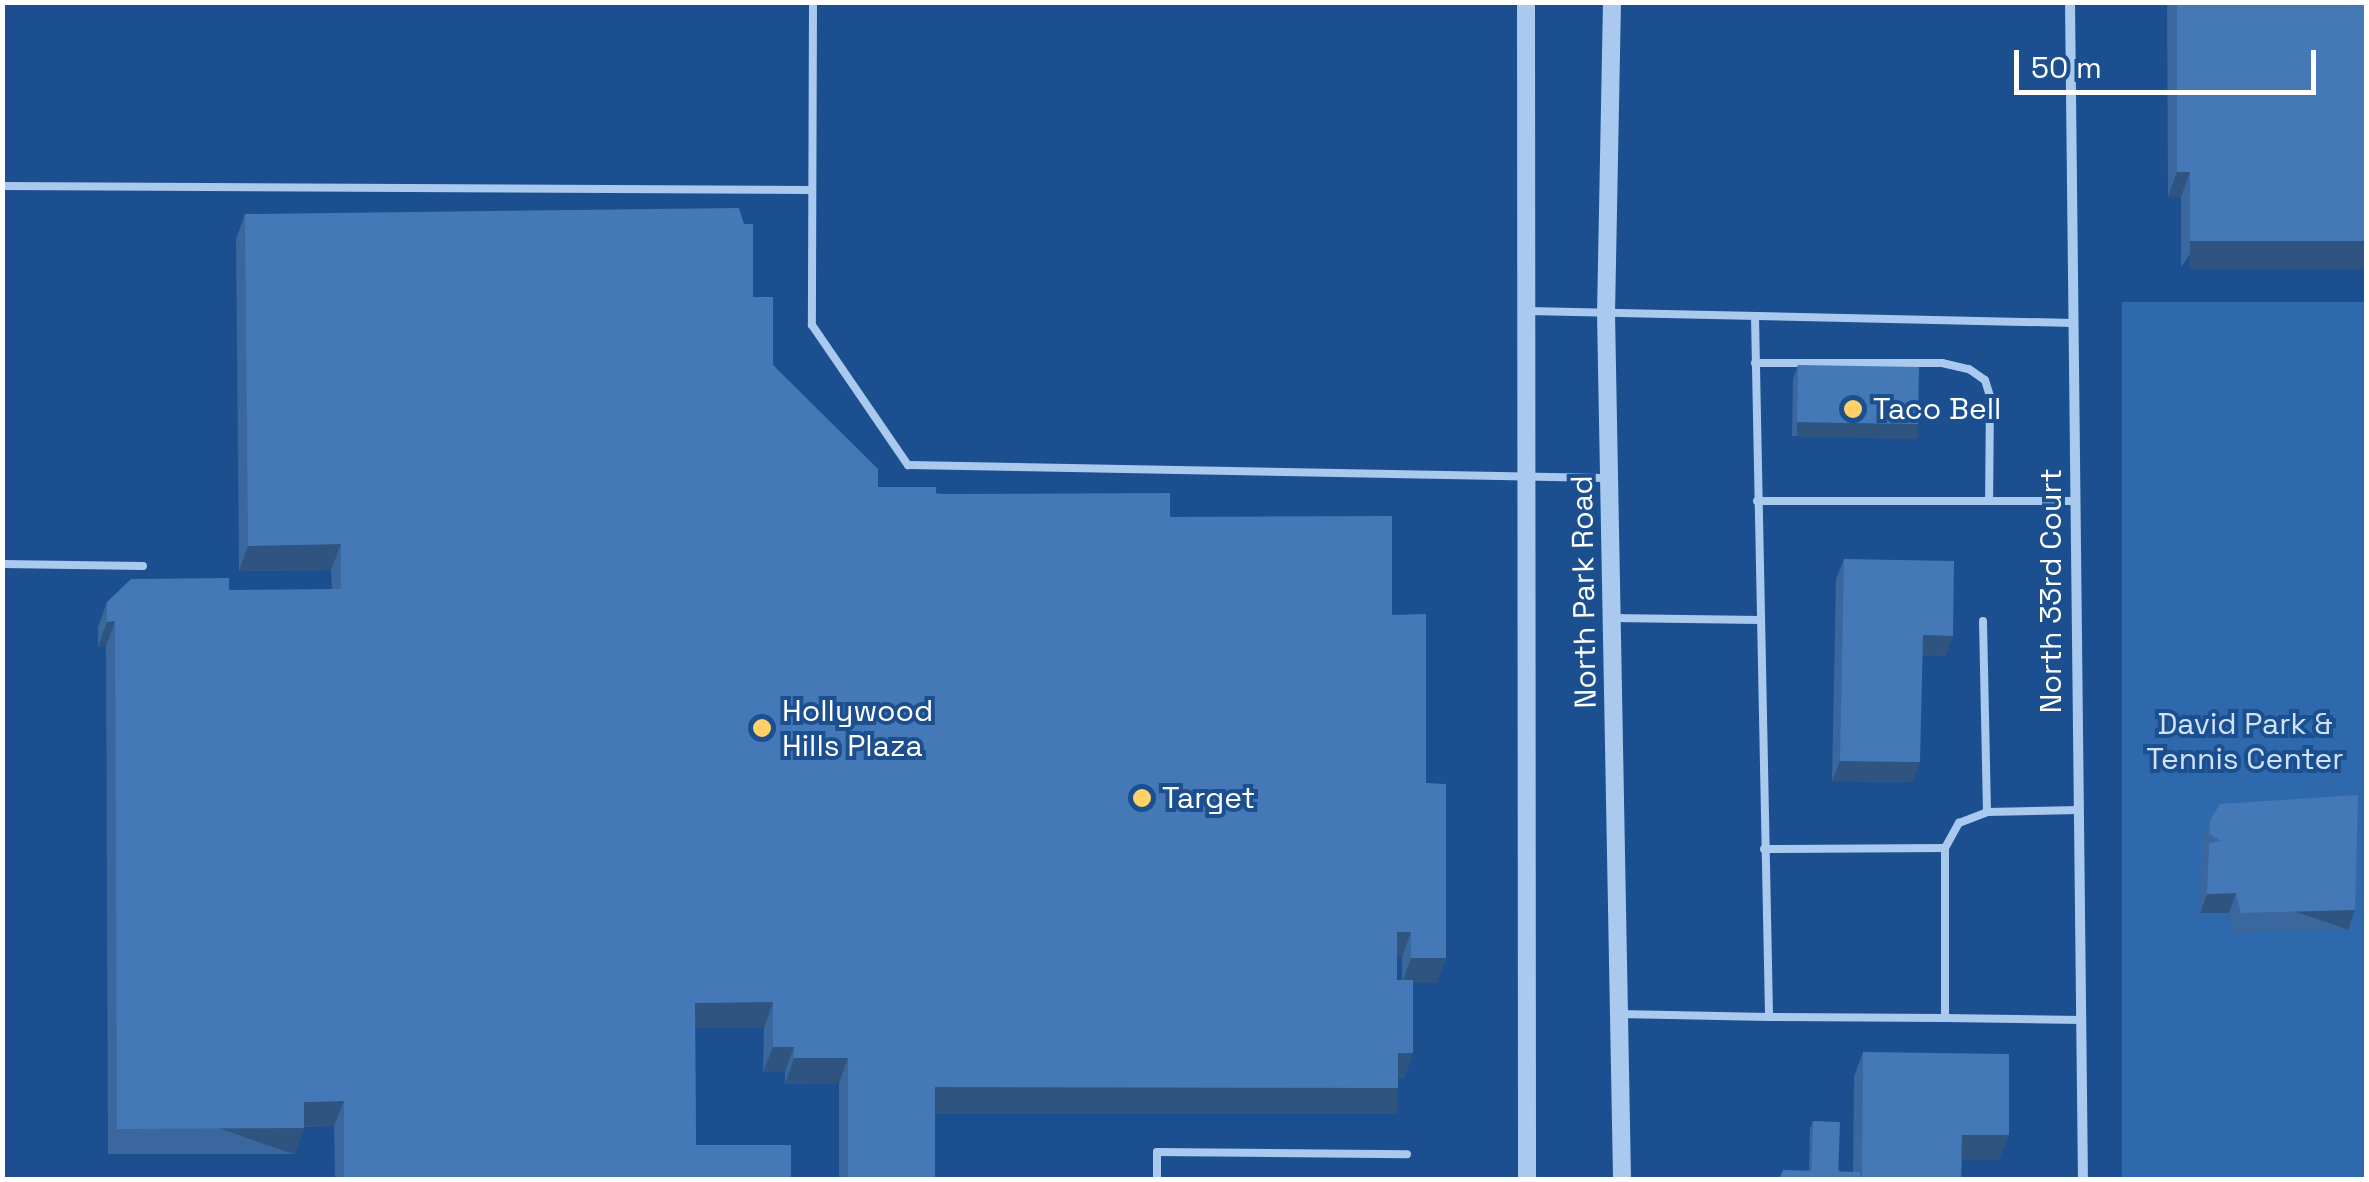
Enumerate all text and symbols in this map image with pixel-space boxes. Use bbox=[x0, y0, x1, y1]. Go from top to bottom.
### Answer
scale bar bbox=[2019, 30, 2322, 92]
text: 50 m bbox=[2031, 48, 2102, 87]
place label: Taco Bell bbox=[1873, 391, 2001, 427]
marker: Taco Bell bbox=[1842, 398, 1864, 420]
street label: North 33rd Court bbox=[2033, 469, 2069, 713]
street label: North Park Road bbox=[1564, 475, 1604, 709]
place label: Hollywood Hills Plaza bbox=[782, 693, 933, 764]
park label: David Park & Tennis Center bbox=[2146, 706, 2344, 776]
marker: Hollywood Hills Plaza bbox=[751, 717, 773, 739]
place label: Target bbox=[1162, 780, 1255, 816]
marker: Target bbox=[1131, 787, 1153, 809]

